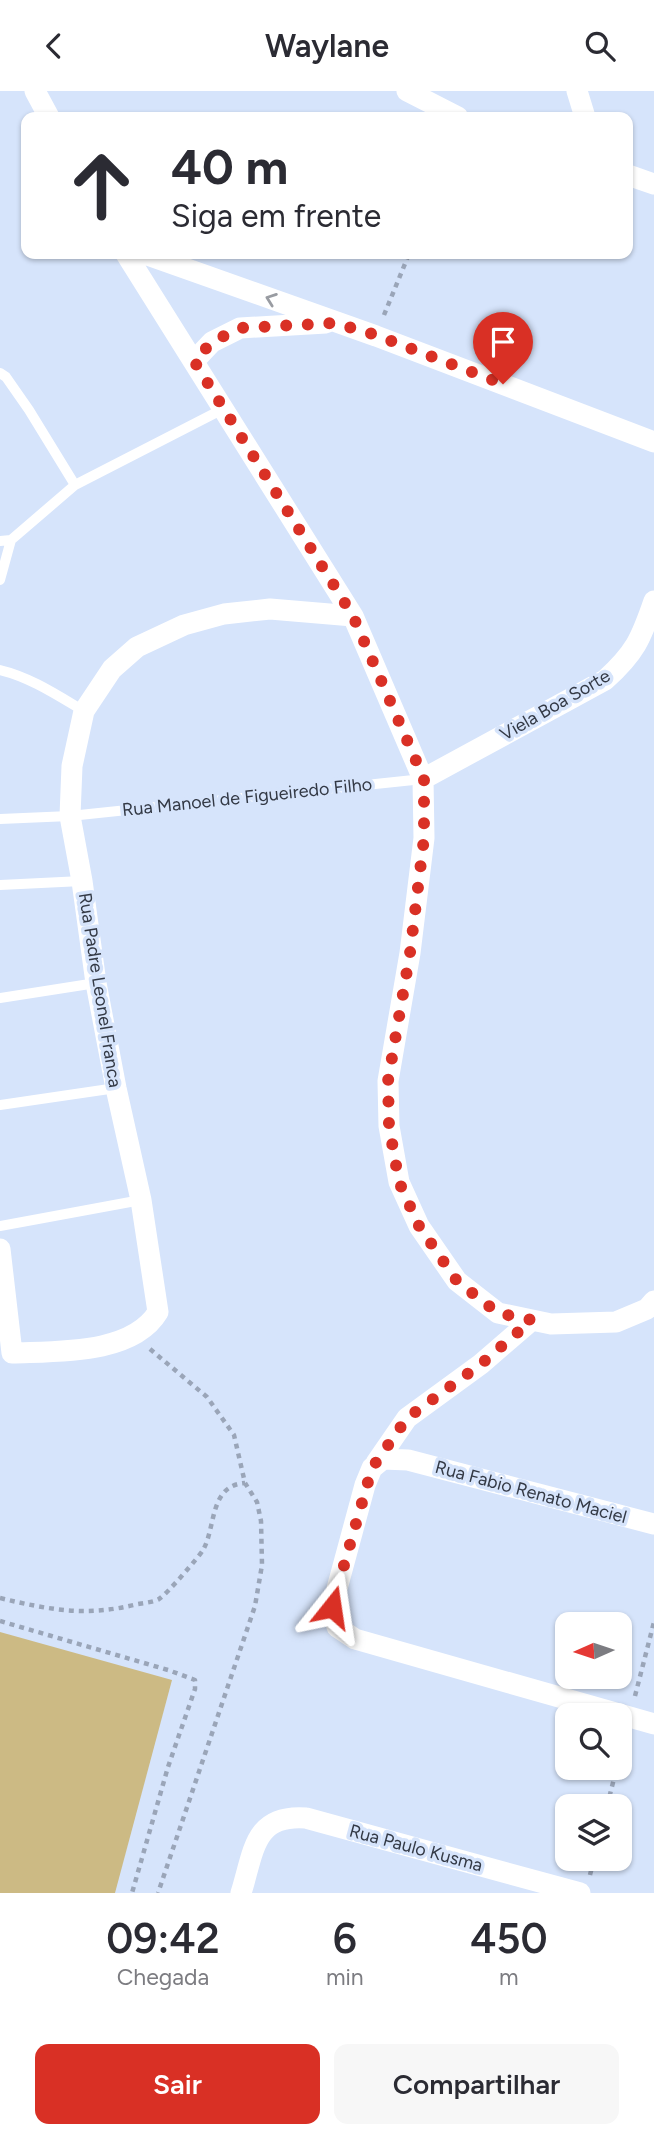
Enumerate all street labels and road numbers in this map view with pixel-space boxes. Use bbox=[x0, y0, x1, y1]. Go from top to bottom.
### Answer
street label: Viela Boa Sorte bbox=[496, 665, 614, 745]
street label: Rua Manoel de Figueiredo Filho bbox=[121, 773, 373, 821]
street label: Rua Padre Leonel Franca bbox=[74, 891, 126, 1089]
street label: Rua Fabio Renato Maciel bbox=[433, 1456, 629, 1528]
street label: Rua Paulo Kusma bbox=[347, 1820, 485, 1876]

